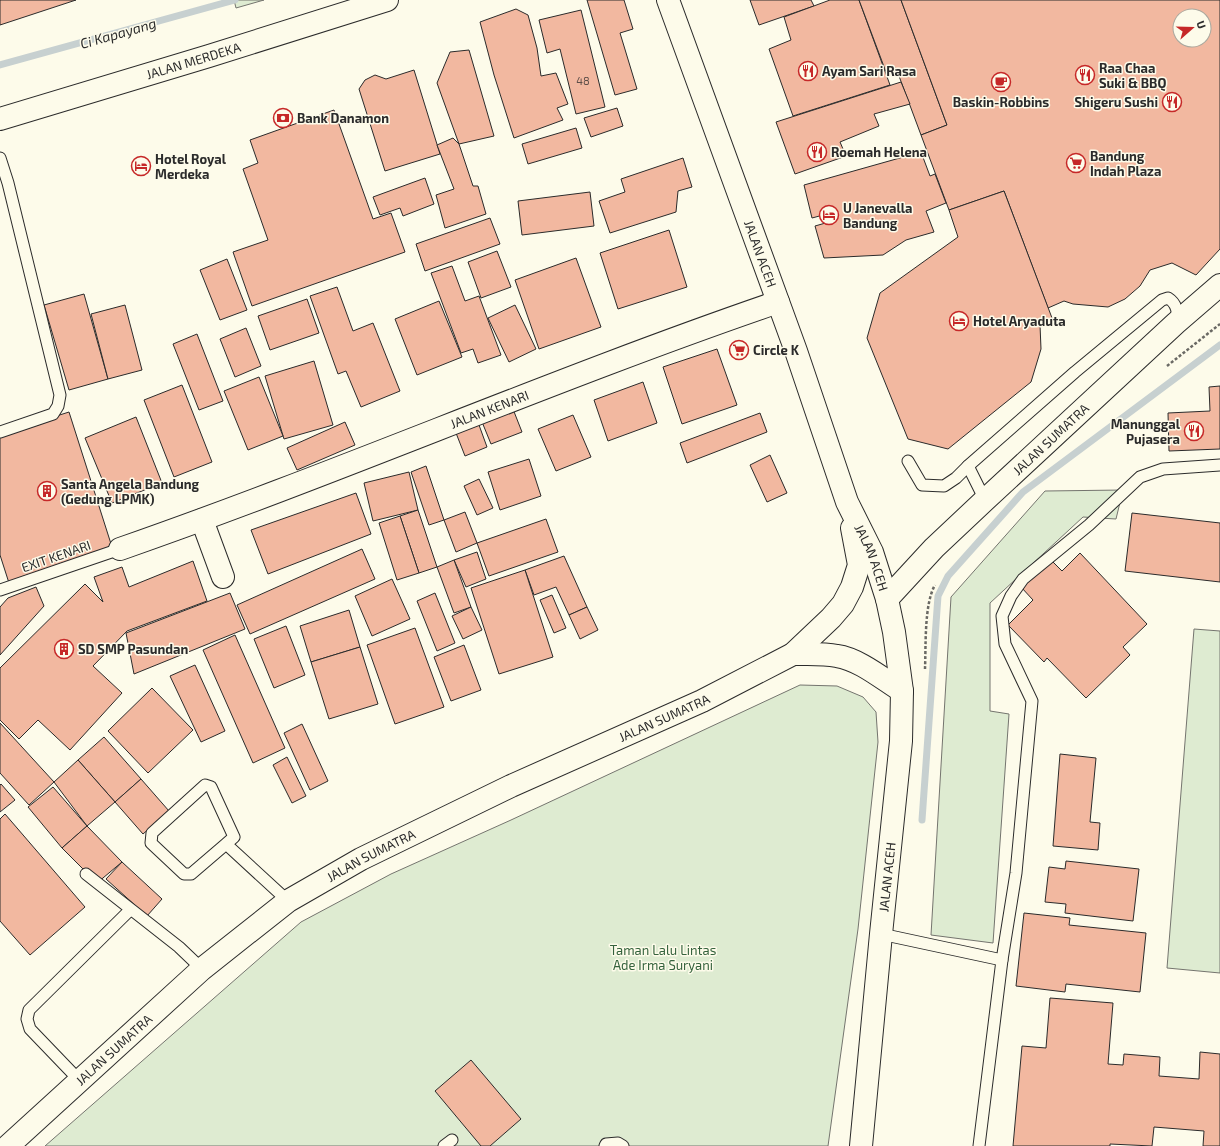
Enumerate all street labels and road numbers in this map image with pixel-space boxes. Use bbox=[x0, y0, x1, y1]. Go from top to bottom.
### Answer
street label: JALAN MERDEKA bbox=[144, 39, 243, 82]
street label: JALAN ACEH bbox=[741, 218, 780, 290]
street label: JALAN KENARI bbox=[448, 387, 531, 432]
street label: JALAN SUMATRA bbox=[1009, 400, 1092, 478]
street label: JALAN ACEH bbox=[851, 521, 892, 593]
street label: EXIT KENARI bbox=[19, 537, 93, 575]
street label: JALAN SUMATRA bbox=[616, 690, 712, 745]
street label: JALAN SUMATRA bbox=[324, 826, 418, 885]
street label: JALAN ACEH bbox=[875, 841, 899, 913]
street label: JALAN SUMATRA bbox=[72, 1011, 155, 1088]

